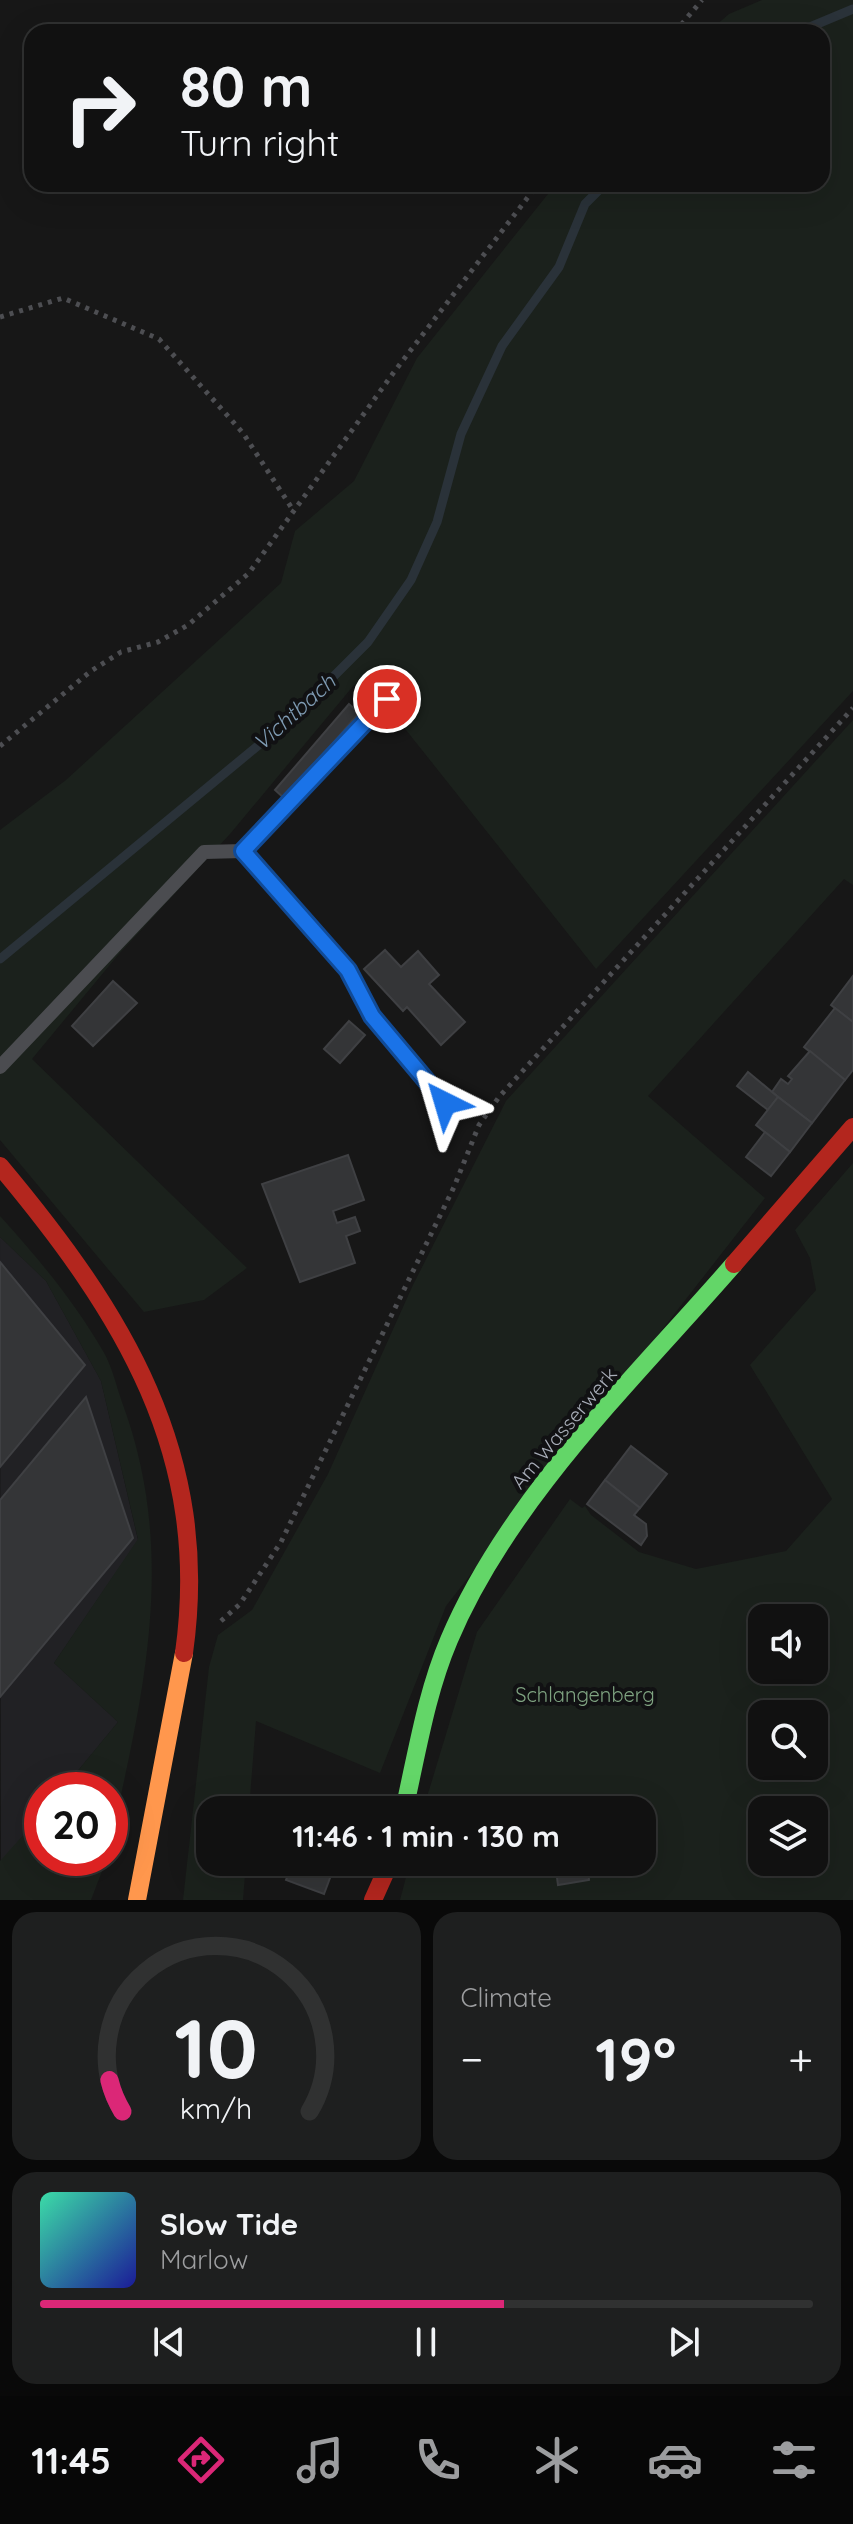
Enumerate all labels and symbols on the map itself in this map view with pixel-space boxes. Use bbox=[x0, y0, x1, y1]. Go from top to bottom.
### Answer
pin bbox=[353, 665, 421, 733]
water label: Vichtbach bbox=[247, 667, 341, 756]
position arrow bbox=[403, 1061, 487, 1145]
street label: Am Wasserwerk bbox=[505, 1362, 622, 1494]
park label: Schlangenberg bbox=[515, 1682, 655, 1707]
speed limit sign: 20 bbox=[24, 1772, 128, 1876]

